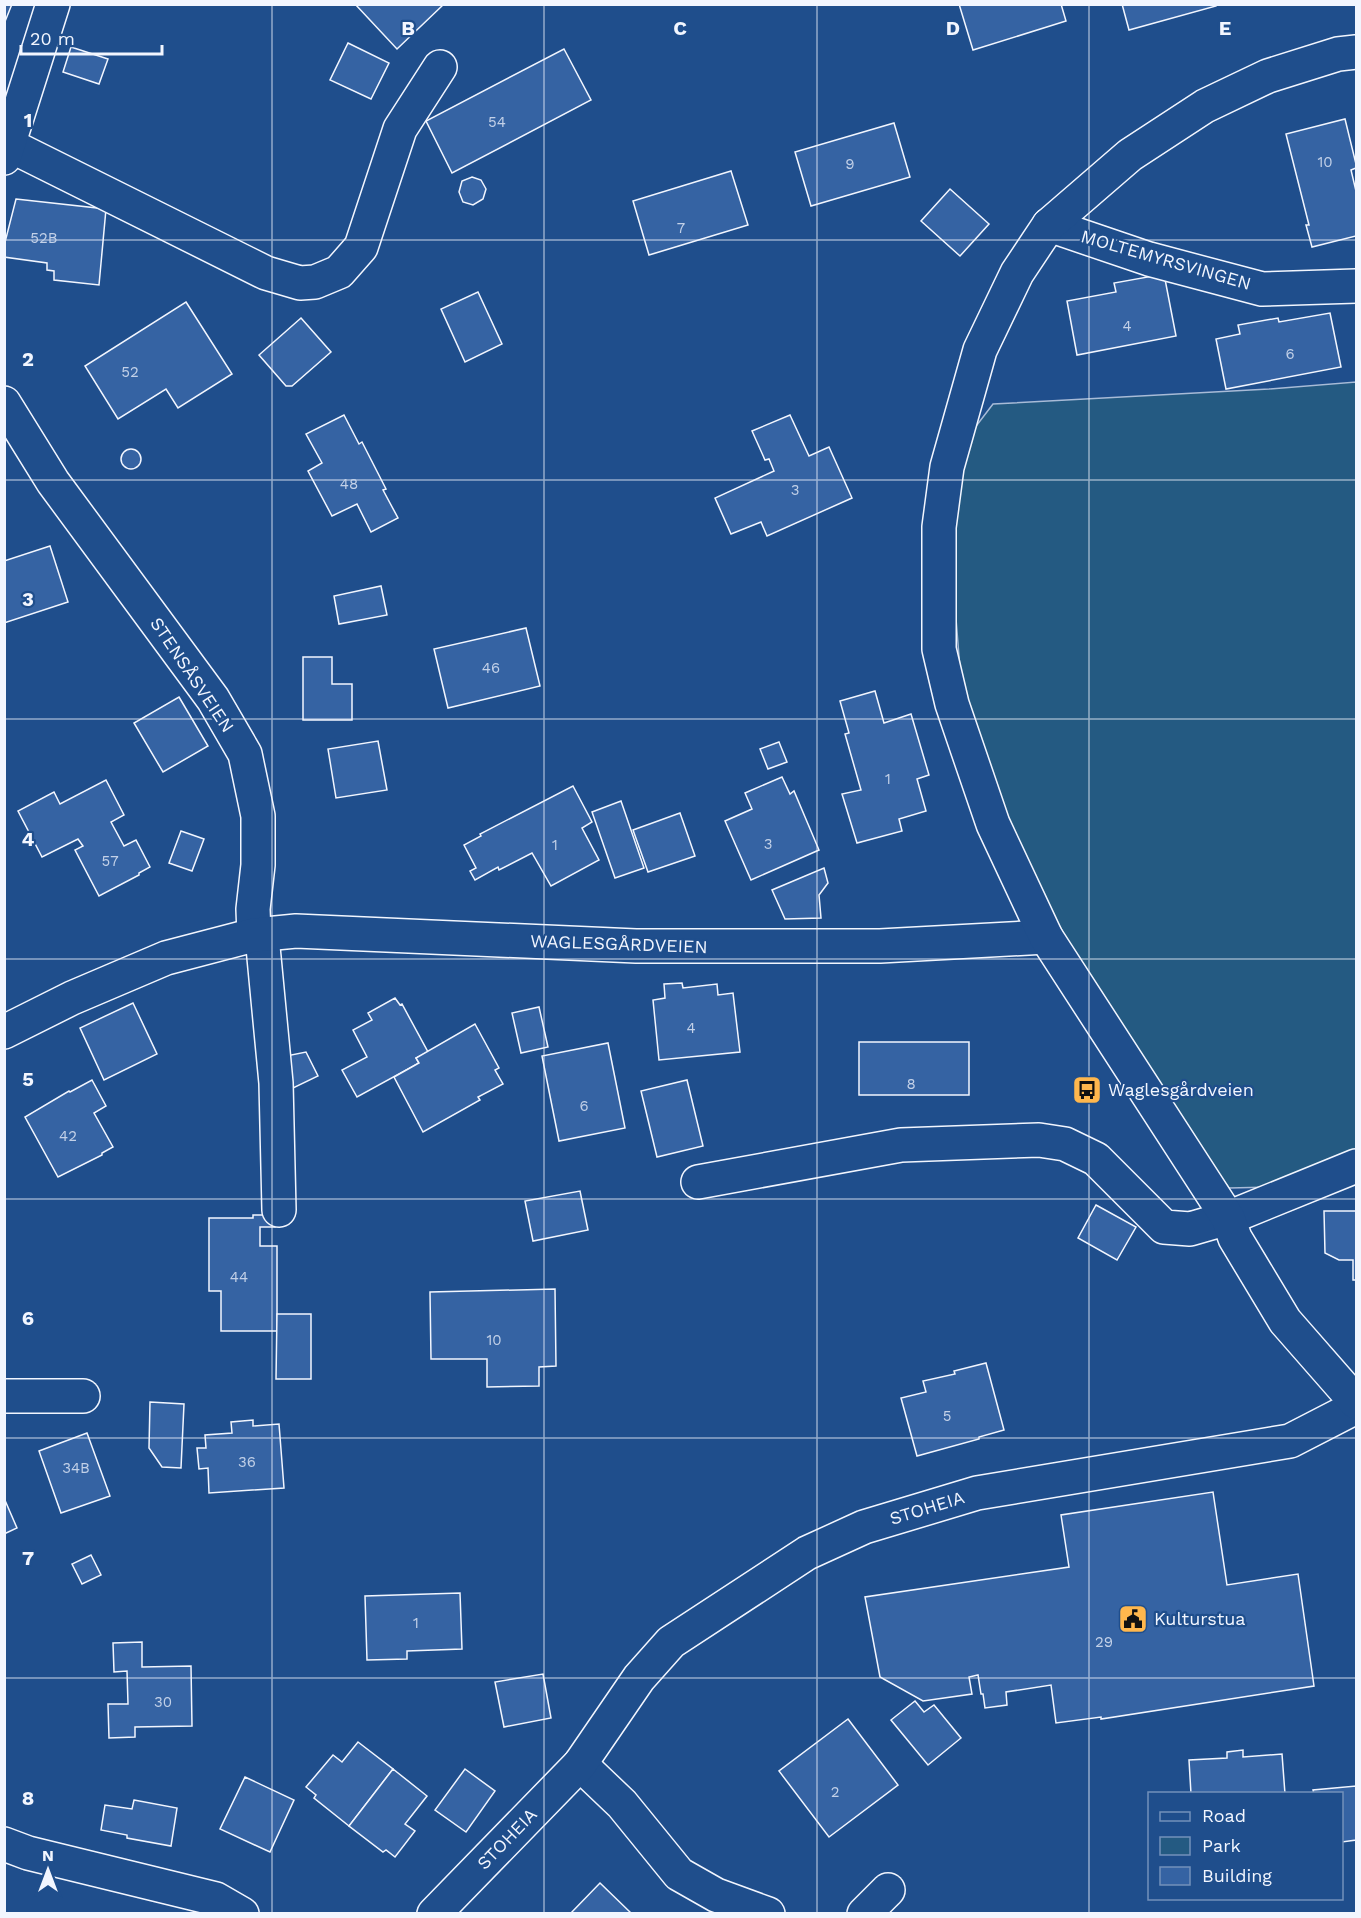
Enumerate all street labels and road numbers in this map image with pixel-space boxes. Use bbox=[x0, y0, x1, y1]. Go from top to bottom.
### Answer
street label: MOLTEMYRSVINGEN bbox=[1079, 225, 1254, 294]
street label: STENSÅSVEIEN bbox=[146, 613, 239, 736]
street label: WAGLESGÅRDVEIEN bbox=[530, 930, 708, 957]
street label: STOHEIA bbox=[887, 1486, 967, 1529]
street label: STOHEIA bbox=[472, 1804, 541, 1874]

